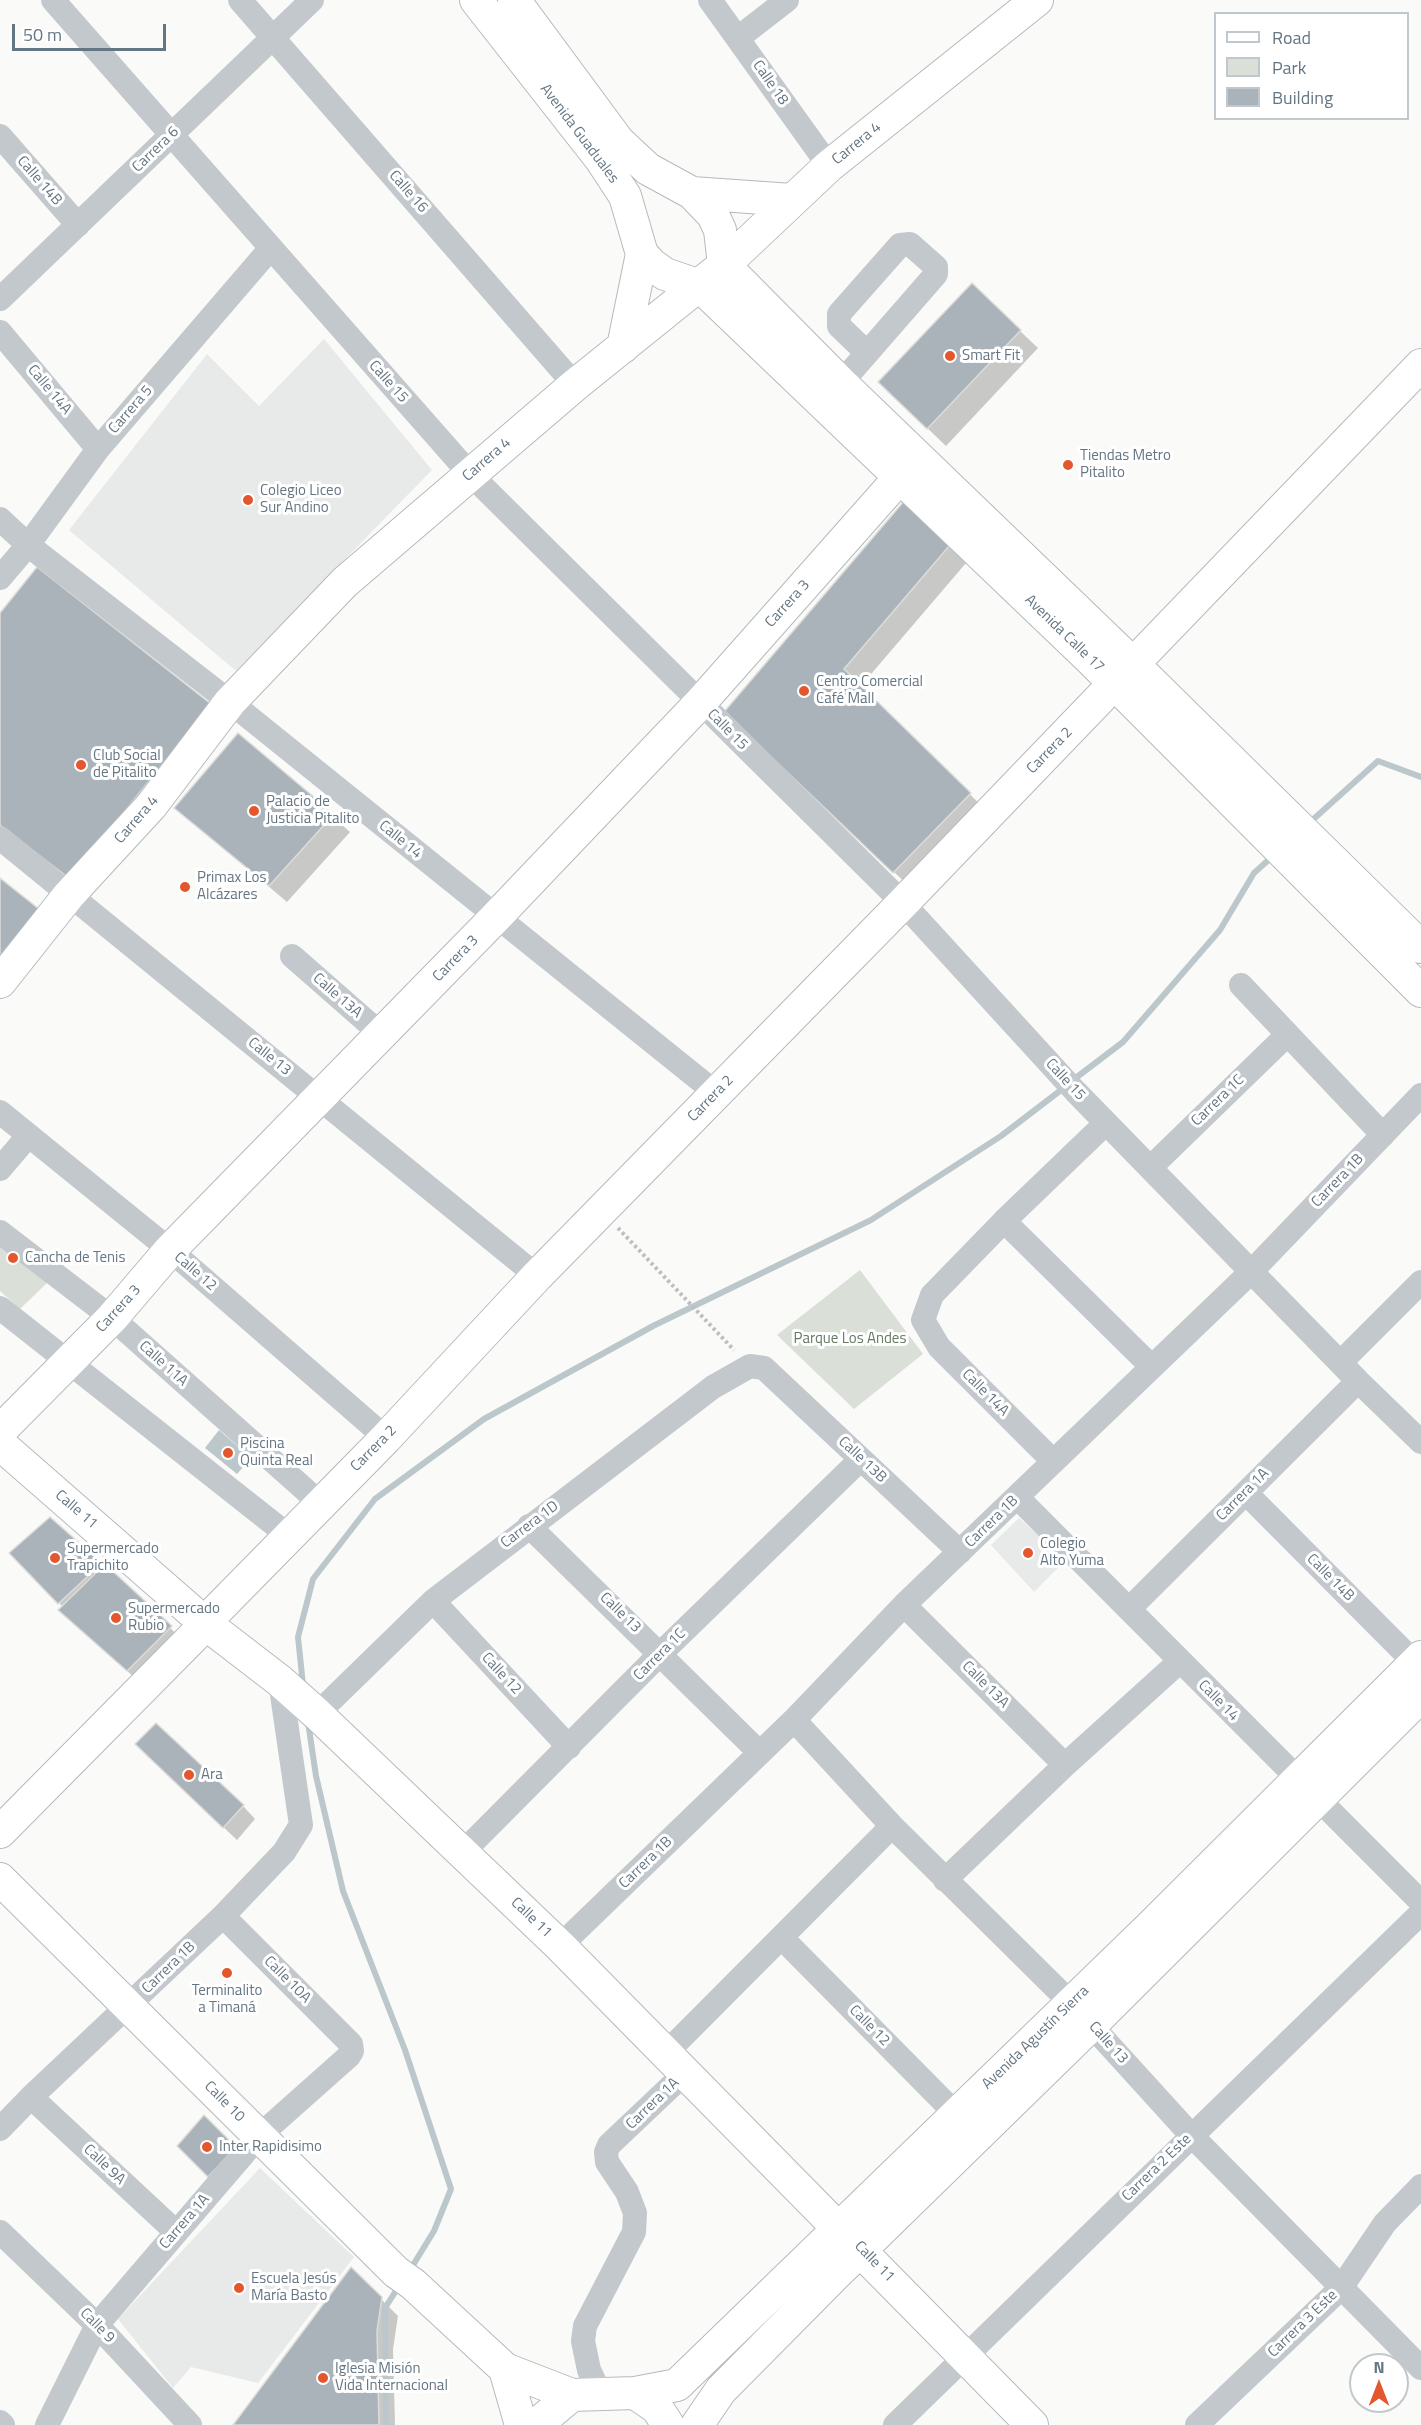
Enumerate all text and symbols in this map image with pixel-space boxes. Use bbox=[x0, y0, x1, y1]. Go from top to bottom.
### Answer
scale bar bbox=[15, 12, 170, 50]
legend bbox=[1214, 12, 1409, 120]
text: 50 m bbox=[23, 21, 62, 48]
text: Road bbox=[1272, 24, 1311, 51]
text: Park bbox=[1272, 54, 1306, 81]
street label: Calle 18 bbox=[748, 57, 792, 109]
street label: Avenida Guaduales bbox=[536, 81, 622, 187]
text: Building bbox=[1272, 84, 1333, 111]
street label: Carrera 4 bbox=[829, 119, 885, 169]
street label: Carrera 6 bbox=[129, 123, 183, 177]
street label: Calle 14B bbox=[13, 153, 65, 209]
street label: Calle 16 bbox=[385, 167, 431, 217]
place label: Smart Fit bbox=[962, 347, 1020, 365]
marker: Smart Fit bbox=[943, 349, 957, 363]
street label: Calle 15 bbox=[364, 357, 412, 407]
street label: Calle 14A bbox=[23, 362, 75, 418]
street label: Carrera 5 bbox=[105, 382, 157, 438]
street label: Carrera 4 bbox=[459, 434, 515, 486]
place label: Tiendas Metro Pitalito bbox=[1080, 447, 1171, 482]
marker: Tiendas Metro Pitalito bbox=[1061, 458, 1075, 472]
place label: Colegio Liceo Sur Andino bbox=[260, 482, 342, 517]
marker: Colegio Liceo Sur Andino bbox=[241, 493, 255, 507]
street label: Carrera 3 bbox=[762, 576, 814, 632]
street label: Avenida Calle 17 bbox=[1020, 592, 1108, 676]
place label: Centro Comercial Café Mall bbox=[816, 673, 923, 708]
marker: Centro Comercial Café Mall bbox=[797, 684, 811, 698]
street label: Calle 15 bbox=[703, 706, 751, 754]
street label: Carrera 2 bbox=[1023, 724, 1077, 778]
place label: Club Social de Pitalito bbox=[93, 747, 161, 782]
marker: Club Social de Pitalito bbox=[74, 758, 88, 772]
street label: Carrera 4 bbox=[111, 792, 163, 848]
place label: Palacio de Justicia Pitalito bbox=[266, 793, 359, 828]
marker: Palacio de Justicia Pitalito bbox=[247, 804, 261, 818]
street label: Calle 14 bbox=[375, 817, 425, 863]
place label: Primax Los Alcázares bbox=[197, 869, 267, 904]
marker: Primax Los Alcázares bbox=[178, 880, 192, 894]
street label: Carrera 3 bbox=[429, 932, 483, 986]
street label: Calle 13A bbox=[309, 970, 365, 1022]
street label: Calle 13 bbox=[244, 1034, 294, 1080]
street label: Calle 15 bbox=[1041, 1055, 1089, 1105]
street label: Carrera 2 bbox=[684, 1072, 738, 1126]
street label: Carrera 1C bbox=[1188, 1072, 1248, 1130]
street label: Carrera 1B bbox=[1308, 1151, 1368, 1211]
place label: Cancha de Tenis bbox=[25, 1249, 125, 1267]
street label: Calle 12 bbox=[170, 1249, 220, 1295]
marker: Cancha de Tenis bbox=[6, 1251, 20, 1265]
street label: Carrera 3 bbox=[93, 1281, 145, 1337]
park label: Parque Los Andes bbox=[794, 1330, 906, 1348]
street label: Calle 11A bbox=[135, 1337, 191, 1391]
street label: Calle 14A bbox=[958, 1366, 1012, 1420]
street label: Carrera 2 bbox=[347, 1422, 401, 1476]
street label: Calle 13B bbox=[834, 1433, 890, 1487]
place label: Piscina Quinta Real bbox=[240, 1435, 313, 1470]
marker: Piscina Quinta Real bbox=[221, 1446, 235, 1460]
street label: Carrera 1A bbox=[1213, 1465, 1273, 1525]
street label: Calle 11 bbox=[51, 1487, 101, 1533]
street label: Carrera 1B bbox=[962, 1492, 1022, 1552]
street label: Carrera 1D bbox=[498, 1497, 562, 1553]
place label: Colegio Alto Yuma bbox=[1040, 1535, 1104, 1570]
place label: Supermercado Trapichito bbox=[67, 1540, 159, 1575]
marker: Colegio Alto Yuma bbox=[1021, 1546, 1035, 1560]
marker: Supermercado Trapichito bbox=[48, 1551, 62, 1565]
street label: Calle 14B bbox=[1303, 1551, 1357, 1605]
street label: Calle 13 bbox=[596, 1589, 644, 1637]
place label: Supermercado Rubio bbox=[128, 1600, 220, 1635]
marker: Supermercado Rubio bbox=[109, 1611, 123, 1625]
street label: Carrera 1C bbox=[630, 1625, 690, 1685]
street label: Calle 12 bbox=[477, 1649, 525, 1699]
street label: Calle 13A bbox=[958, 1658, 1012, 1712]
street label: Calle 14 bbox=[1194, 1677, 1242, 1725]
place label: Ara bbox=[201, 1766, 223, 1784]
marker: Ara bbox=[182, 1768, 196, 1782]
street label: Carrera 1B bbox=[616, 1833, 676, 1893]
street label: Calle 11 bbox=[507, 1894, 555, 1942]
street label: Carrera 1B bbox=[139, 1938, 199, 1998]
street label: Calle 10A bbox=[260, 1953, 314, 2007]
marker: Terminalito a Timaná bbox=[220, 1966, 234, 1980]
place label: Terminalito a Timaná bbox=[192, 1982, 262, 2017]
street label: Avenida Agustín Sierra bbox=[979, 1982, 1093, 2094]
street label: Calle 12 bbox=[845, 2002, 893, 2050]
street label: Calle 13 bbox=[1084, 2018, 1132, 2068]
street label: Carrera 1A bbox=[623, 2074, 683, 2134]
street label: Calle 10 bbox=[200, 2078, 248, 2126]
street label: Carrera 2 Este bbox=[1119, 2131, 1195, 2205]
place label: Inter Rapidisimo bbox=[219, 2138, 322, 2156]
marker: Inter Rapidisimo bbox=[200, 2140, 214, 2154]
street label: Calle 9A bbox=[79, 2141, 129, 2189]
street label: Carrera 1A bbox=[156, 2191, 214, 2253]
street label: Calle 11 bbox=[850, 2238, 898, 2286]
place label: Escuela Jesús María Basto bbox=[251, 2270, 336, 2305]
marker: Escuela Jesús María Basto bbox=[232, 2281, 246, 2295]
street label: Carrera 3 Este bbox=[1265, 2287, 1341, 2361]
street label: Calle 9 bbox=[76, 2305, 118, 2347]
north arrow bbox=[1349, 2353, 1409, 2413]
text: N bbox=[1373, 2355, 1385, 2379]
place label: Iglesia Misión Vida Internacional bbox=[335, 2360, 448, 2395]
marker: Iglesia Misión Vida Internacional bbox=[316, 2371, 330, 2385]

